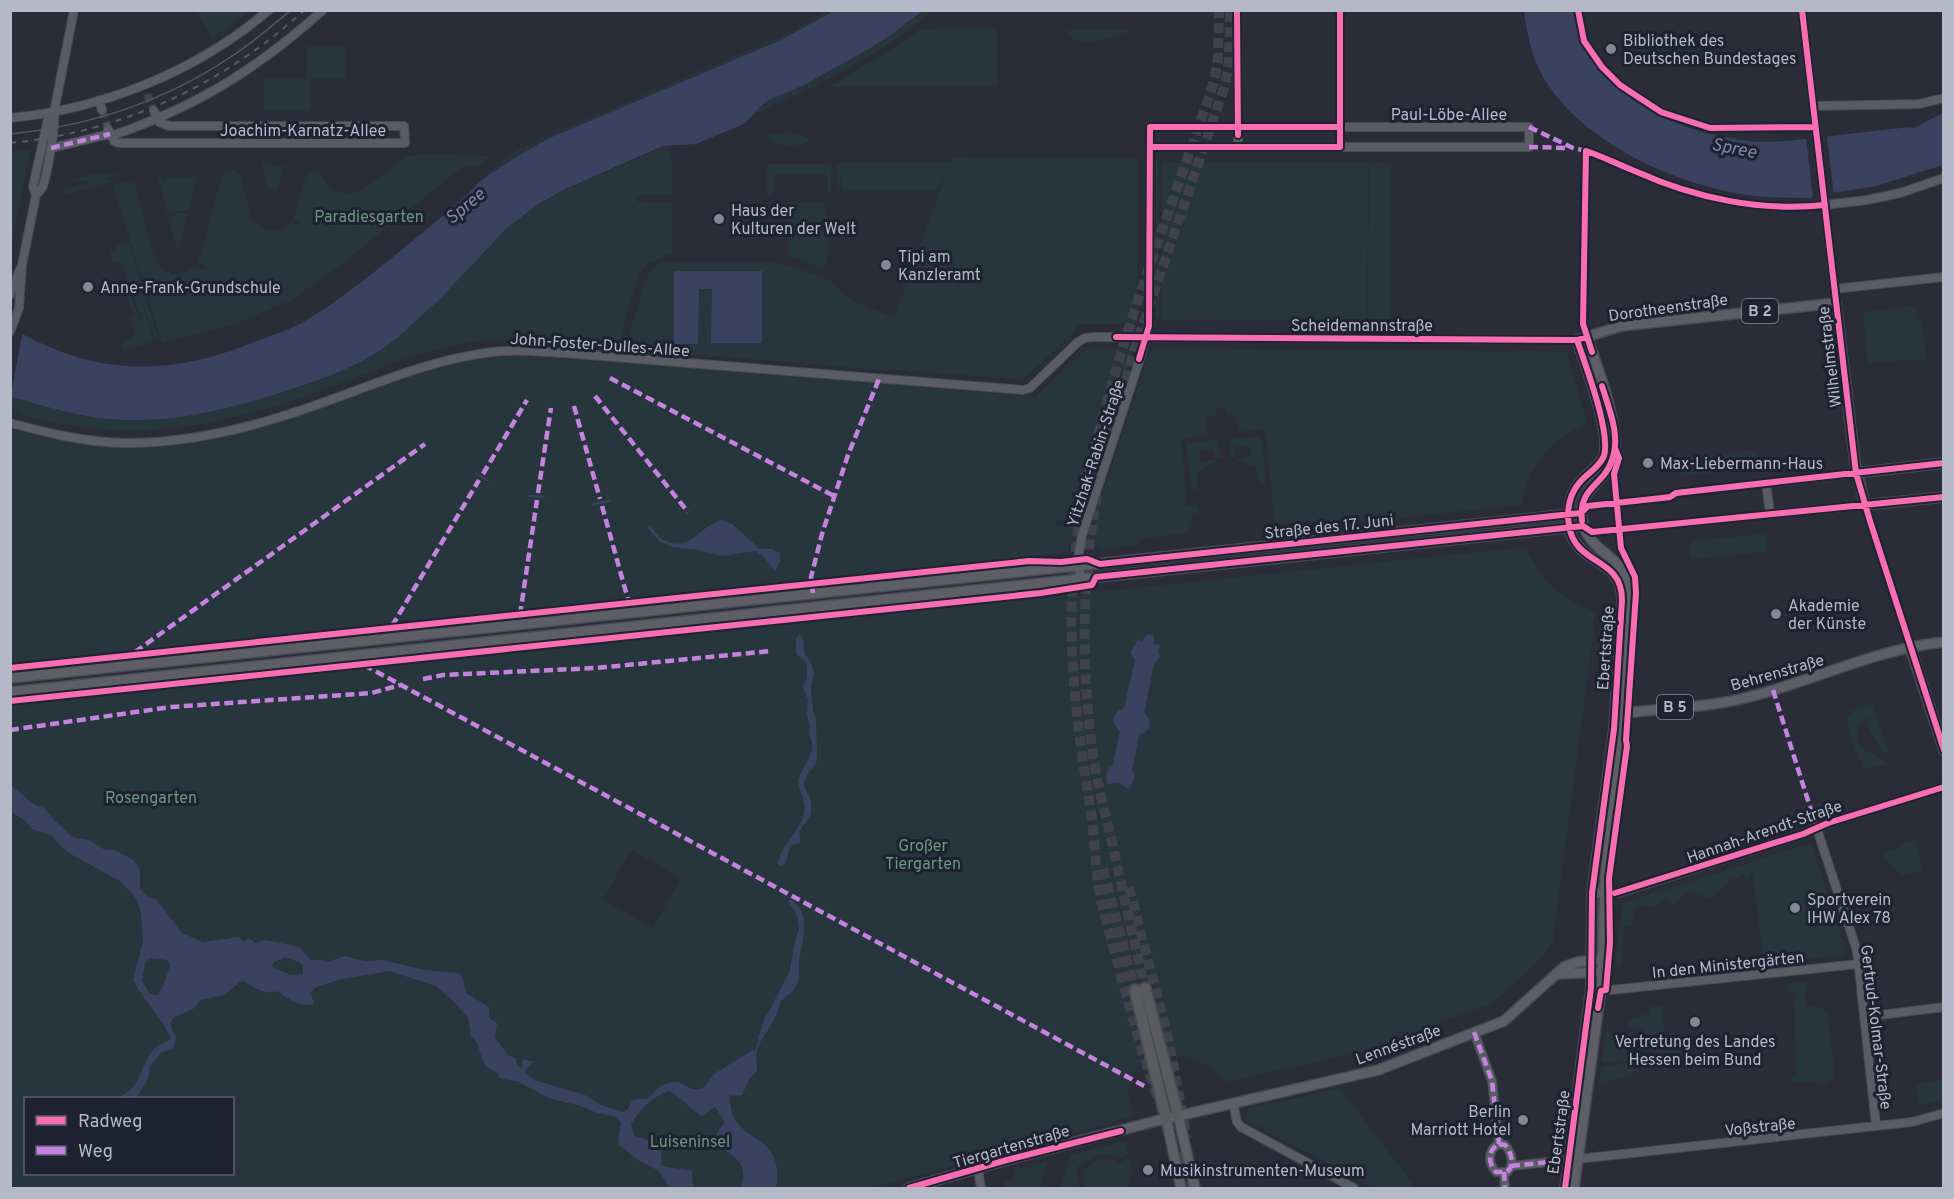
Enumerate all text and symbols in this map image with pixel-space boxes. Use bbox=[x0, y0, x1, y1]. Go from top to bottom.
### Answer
place label: Bibliothek des Deutschen Bundestages bbox=[1623, 32, 1796, 70]
marker: Bibliothek des Deutschen Bundestages bbox=[1604, 42, 1618, 56]
street label: Paul-Löbe-Allee bbox=[1391, 106, 1507, 126]
street label: Joachim-Karnatz-Allee bbox=[220, 122, 386, 142]
water label: Spree bbox=[1709, 134, 1759, 165]
water label: Spree bbox=[441, 183, 491, 230]
place label: Haus der Kulturen der Welt bbox=[731, 202, 856, 240]
park label: Paradiesgarten bbox=[314, 208, 424, 228]
marker: Haus der Kulturen der Welt bbox=[712, 212, 726, 226]
place label: Tipi am Kanzleramt bbox=[898, 248, 981, 286]
marker: Tipi am Kanzleramt bbox=[879, 258, 893, 272]
place label: Anne-Frank-Grundschule bbox=[100, 279, 281, 299]
marker: Anne-Frank-Grundschule bbox=[81, 280, 95, 294]
street label: Dorotheenstraße bbox=[1607, 291, 1729, 327]
road number: B 2 bbox=[1742, 299, 1778, 323]
street label: Wilhelmstraße bbox=[1815, 305, 1847, 409]
street label: Scheidemannstraße bbox=[1291, 317, 1433, 337]
street label: John-Foster-Dulles-Allee bbox=[509, 330, 690, 362]
street label: Yitzhak-Rabin-Straße bbox=[1064, 377, 1130, 530]
place label: Max-Liebermann-Haus bbox=[1660, 455, 1823, 475]
marker: Max-Liebermann-Haus bbox=[1641, 456, 1655, 470]
street label: Straße des 17. Juni bbox=[1264, 511, 1395, 545]
place label: Akademie der Künste bbox=[1788, 597, 1866, 635]
street label: Ebertstraße bbox=[1594, 605, 1620, 691]
marker: Akademie der Künste bbox=[1769, 607, 1783, 621]
street label: Behrenstraße bbox=[1728, 651, 1827, 697]
road number: B 5 bbox=[1657, 695, 1693, 719]
park label: Rosengarten bbox=[105, 789, 197, 809]
street label: Hannah-Arendt-Straße bbox=[1684, 797, 1845, 869]
park label: Großer Tiergarten bbox=[885, 837, 961, 875]
place label: Sportverein IHW Alex 78 bbox=[1807, 891, 1891, 929]
marker: Sportverein IHW Alex 78 bbox=[1788, 901, 1802, 915]
street label: Gertrud-Kolmar-Straße bbox=[1855, 944, 1895, 1111]
street label: In den Ministergärten bbox=[1651, 948, 1805, 984]
marker: Vertretung des Landes Hessen beim Bund bbox=[1688, 1015, 1702, 1029]
street label: Lennéstraße bbox=[1353, 1021, 1444, 1071]
place label: Vertretung des Landes Hessen beim Bund bbox=[1614, 1033, 1776, 1071]
street label: Ebertstraße bbox=[1544, 1089, 1576, 1176]
legend bbox=[24, 1097, 234, 1175]
place label: Berlin Marriott Hotel bbox=[1411, 1103, 1511, 1141]
text: Radweg bbox=[78, 1111, 142, 1134]
marker: Berlin Marriott Hotel bbox=[1516, 1113, 1530, 1127]
street label: Voßstraße bbox=[1724, 1114, 1797, 1142]
street label: Tiergartenstraße bbox=[951, 1122, 1072, 1174]
park label: Luiseninsel bbox=[650, 1133, 730, 1153]
text: Weg bbox=[78, 1141, 113, 1164]
place label: Musikinstrumenten-Museum bbox=[1160, 1162, 1365, 1182]
marker: Musikinstrumenten-Museum bbox=[1141, 1163, 1155, 1177]

